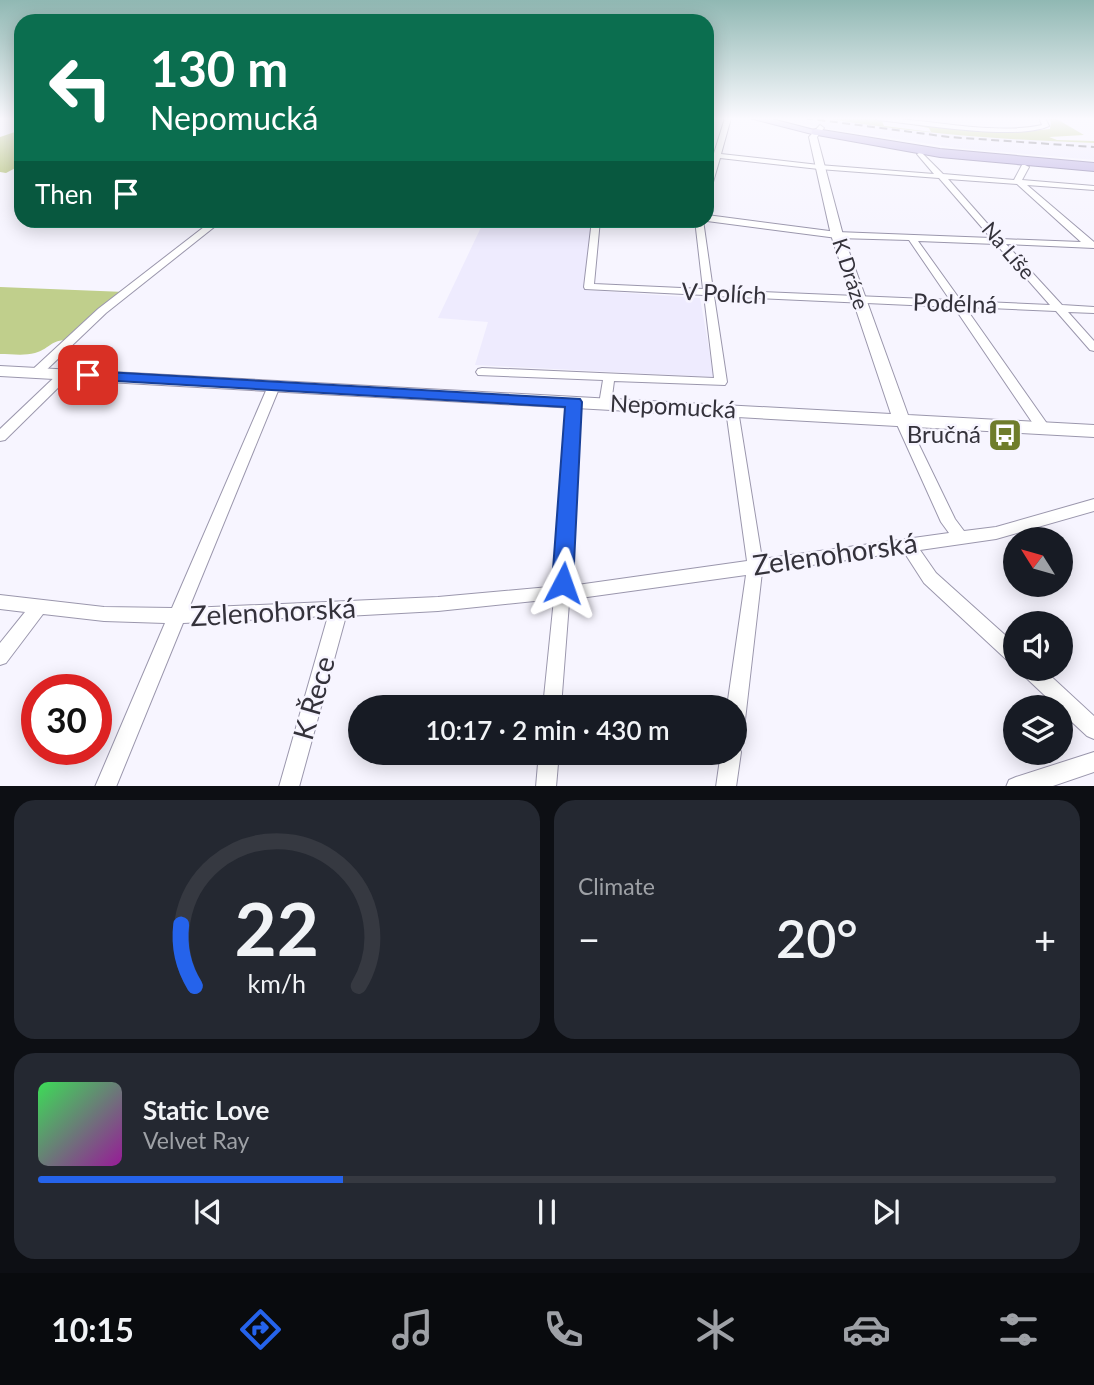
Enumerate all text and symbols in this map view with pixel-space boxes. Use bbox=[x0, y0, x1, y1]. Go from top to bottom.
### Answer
text: 130 m bbox=[150, 39, 288, 97]
icon: left bbox=[35, 42, 126, 133]
text: Nepomucká bbox=[150, 98, 319, 137]
icon: arrive bbox=[107, 175, 145, 213]
text: Then bbox=[35, 178, 93, 210]
street label: Na Líše bbox=[977, 216, 1041, 284]
street label: K Dráze bbox=[828, 235, 875, 312]
street label: V Polích bbox=[681, 276, 767, 309]
street label: Podélná bbox=[912, 287, 998, 318]
pin bbox=[58, 345, 118, 405]
icon: arrive bbox=[69, 356, 107, 394]
street label: Nepomucká bbox=[609, 388, 737, 423]
bus stop icon: Bručná bbox=[986, 416, 1024, 454]
place label: Bručná bbox=[907, 419, 981, 448]
street label: Zelenohorská bbox=[750, 525, 919, 581]
north arrow bbox=[1003, 527, 1073, 597]
map controls bbox=[1003, 527, 1073, 765]
position arrow bbox=[526, 546, 600, 620]
street label: Zelenohorská bbox=[189, 590, 357, 632]
button: sound bbox=[1003, 611, 1073, 681]
street label: K Řece bbox=[285, 652, 341, 743]
speed limit sign: 30 bbox=[21, 674, 112, 765]
button: layers bbox=[1003, 695, 1073, 765]
text: 10:17 · 2 min · 430 m bbox=[425, 714, 670, 746]
text: Climate bbox=[578, 872, 655, 900]
text: 22 bbox=[235, 884, 319, 972]
text: 20° bbox=[776, 907, 858, 969]
text: − bbox=[578, 916, 600, 962]
text: + bbox=[1034, 916, 1056, 962]
text: km/h bbox=[248, 967, 306, 997]
text: Static Love bbox=[143, 1094, 270, 1126]
text: Velvet Ray bbox=[143, 1126, 249, 1154]
icon: previous bbox=[189, 1193, 227, 1231]
icon: pause bbox=[528, 1193, 566, 1231]
icon: next bbox=[867, 1193, 905, 1231]
icon: directions bbox=[236, 1305, 285, 1354]
icon: music bbox=[388, 1305, 437, 1354]
icon: phone bbox=[539, 1305, 588, 1354]
icon: climate bbox=[691, 1305, 740, 1354]
icon: car bbox=[842, 1305, 891, 1354]
icon: filters bbox=[994, 1305, 1043, 1354]
text: 10:15 bbox=[51, 1310, 134, 1349]

